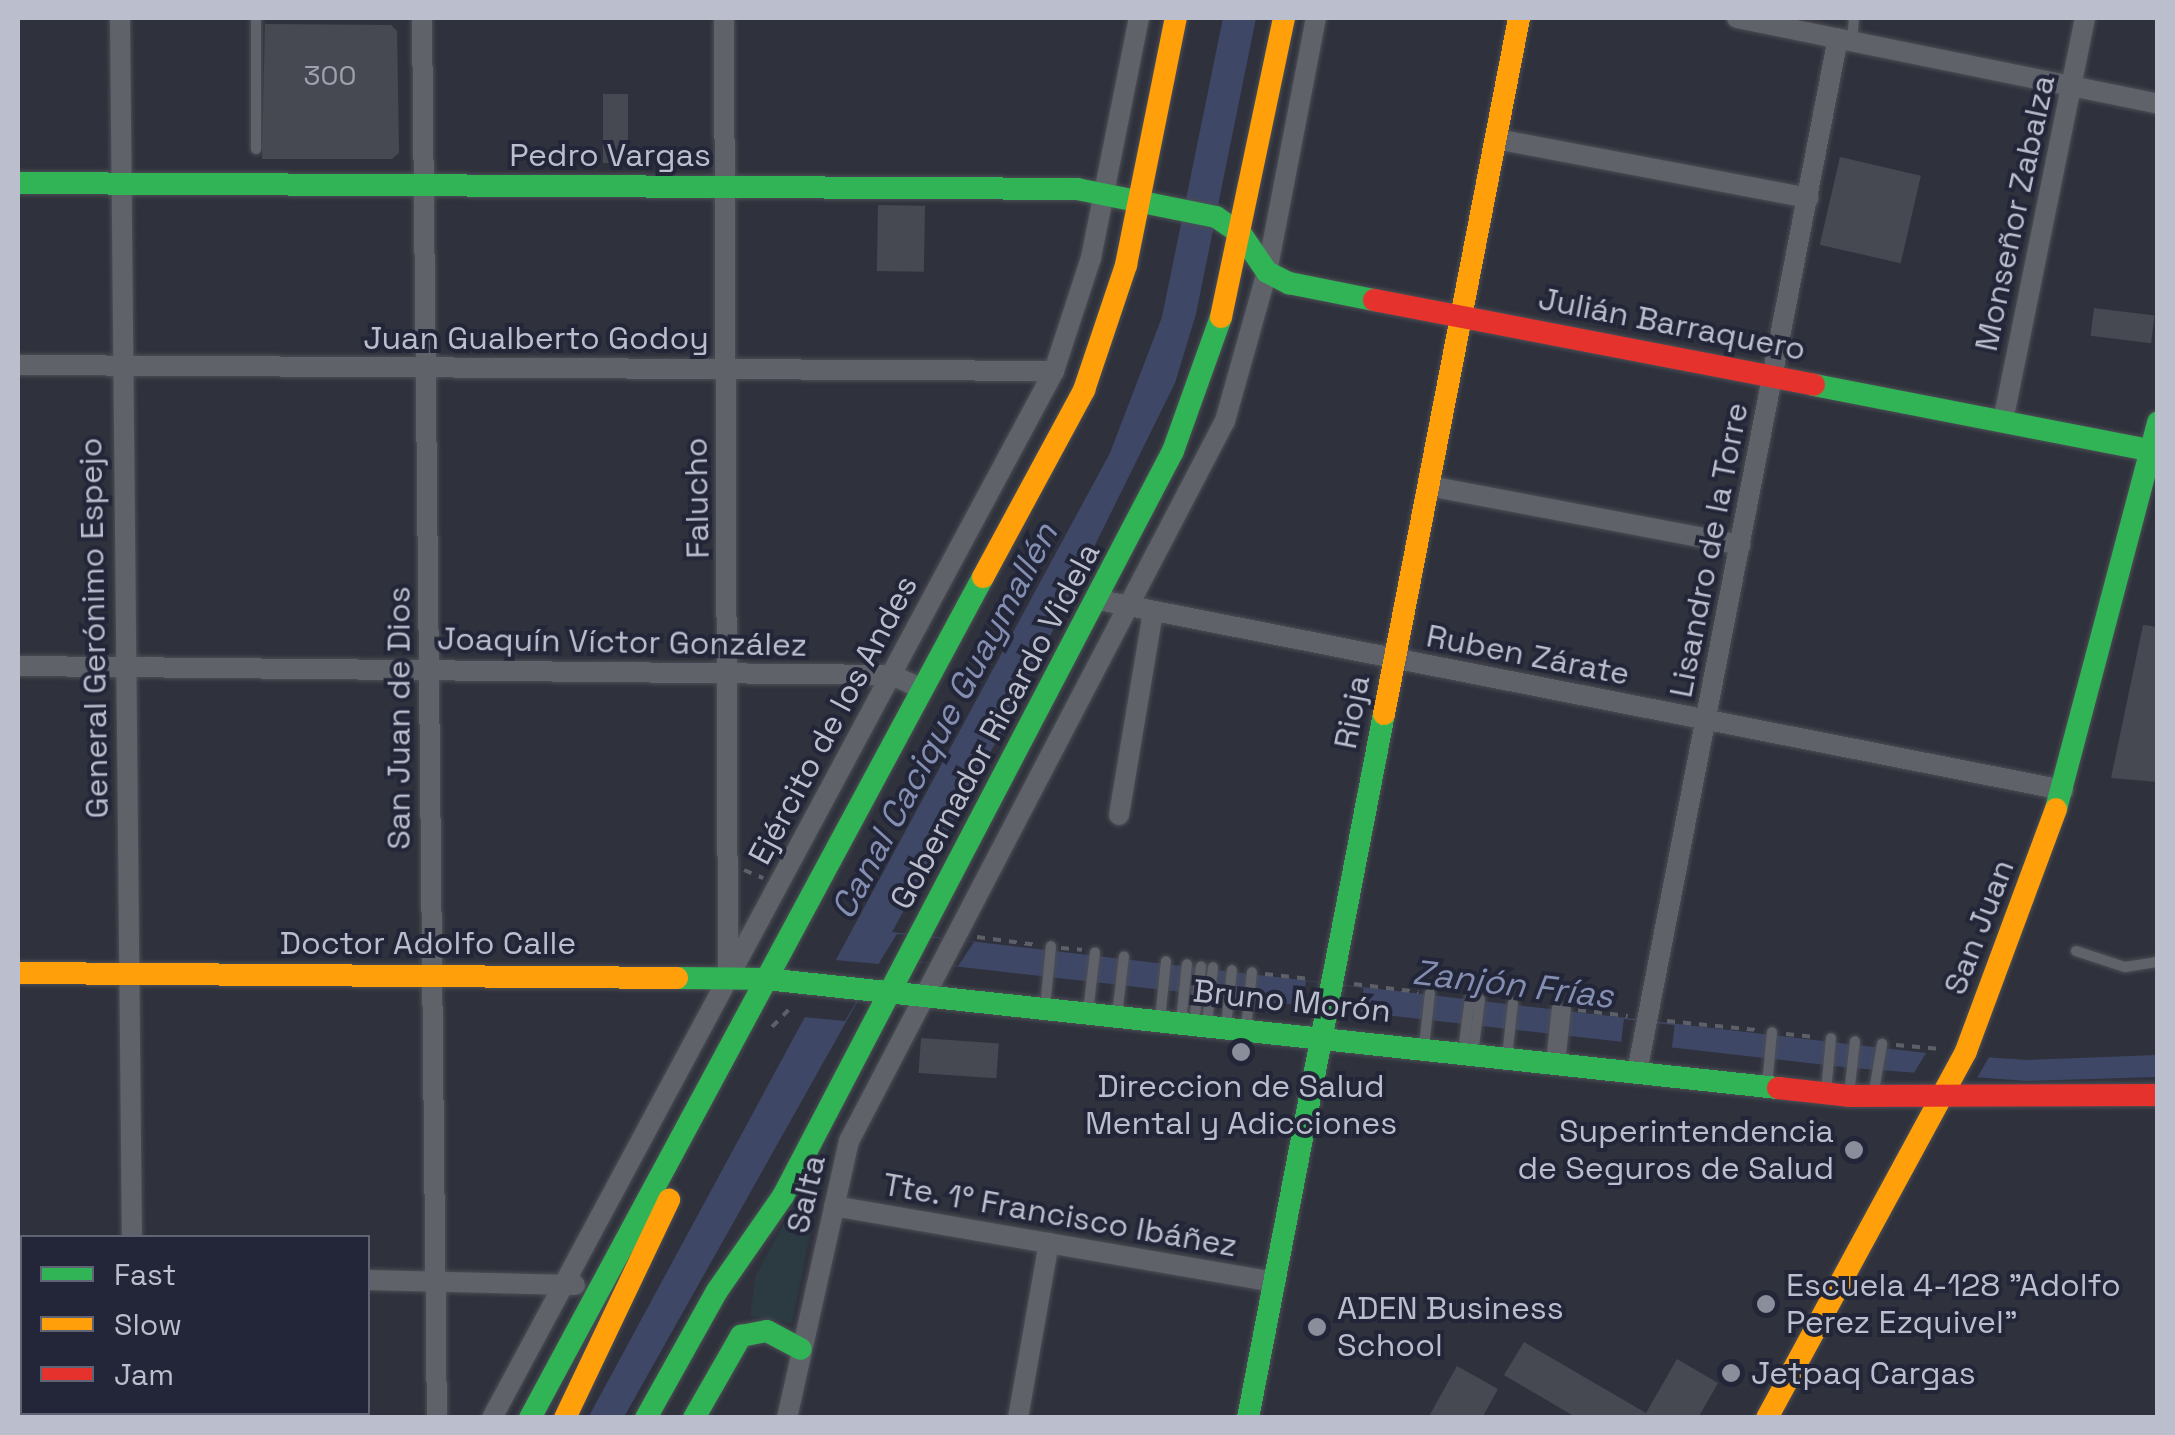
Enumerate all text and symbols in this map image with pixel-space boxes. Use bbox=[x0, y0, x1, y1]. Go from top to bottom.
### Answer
house number: 300 bbox=[304, 58, 356, 92]
street label: Monseñor Zabalza bbox=[1967, 71, 2063, 355]
street label: Pedro Vargas bbox=[509, 136, 711, 174]
street label: Julián Barraquero bbox=[1535, 279, 1809, 369]
street label: Juan Gualberto Godoy bbox=[363, 319, 709, 357]
street label: Lisandro de la Torre bbox=[1662, 399, 1756, 701]
street label: General Gerónimo Espejo bbox=[71, 437, 117, 819]
street label: Falucho bbox=[677, 437, 717, 559]
water label: Canal Cacique Guaymallén bbox=[822, 516, 1066, 926]
street label: Gobernador Ricardo Videla bbox=[882, 536, 1108, 916]
street label: Ejército de los Andes bbox=[740, 569, 926, 871]
street label: San Juan de Dios bbox=[380, 586, 418, 850]
street label: Ruben Zárate bbox=[1423, 616, 1633, 694]
street label: Joaquín Víctor González bbox=[436, 620, 808, 664]
street label: Rioja bbox=[1326, 672, 1378, 752]
street label: San Juan bbox=[1936, 854, 2022, 1000]
street label: Doctor Adolfo Calle bbox=[279, 924, 577, 962]
water label: Zanjón Frías bbox=[1410, 951, 1616, 1017]
street label: Bruno Morón bbox=[1191, 972, 1393, 1030]
marker: Direccion de Salud Mental y Adicciones bbox=[1230, 1041, 1252, 1063]
place label: Direccion de Salud Mental y Adicciones bbox=[1085, 1068, 1397, 1143]
place label: Superintendencia de Seguros de Salud bbox=[1517, 1113, 1834, 1188]
marker: Superintendencia de Seguros de Salud bbox=[1843, 1139, 1865, 1161]
street label: Salta bbox=[778, 1151, 834, 1237]
street label: Tte. 1° Francisco Ibáñez bbox=[880, 1165, 1240, 1265]
legend bbox=[20, 1235, 370, 1415]
text: Fast bbox=[114, 1255, 176, 1294]
place label: Escuela 4-128 "Adolfo Perez Ezquivel" bbox=[1786, 1267, 2121, 1342]
place label: ADEN Business School bbox=[1337, 1290, 1564, 1365]
marker: Escuela 4-128 "Adolfo Perez Ezquivel" bbox=[1755, 1293, 1777, 1315]
text: Slow bbox=[114, 1305, 182, 1344]
marker: ADEN Business School bbox=[1306, 1316, 1328, 1338]
place label: Jetpaq Cargas bbox=[1751, 1354, 1976, 1392]
text: Jam bbox=[114, 1355, 174, 1394]
marker: Jetpaq Cargas bbox=[1720, 1362, 1742, 1384]

